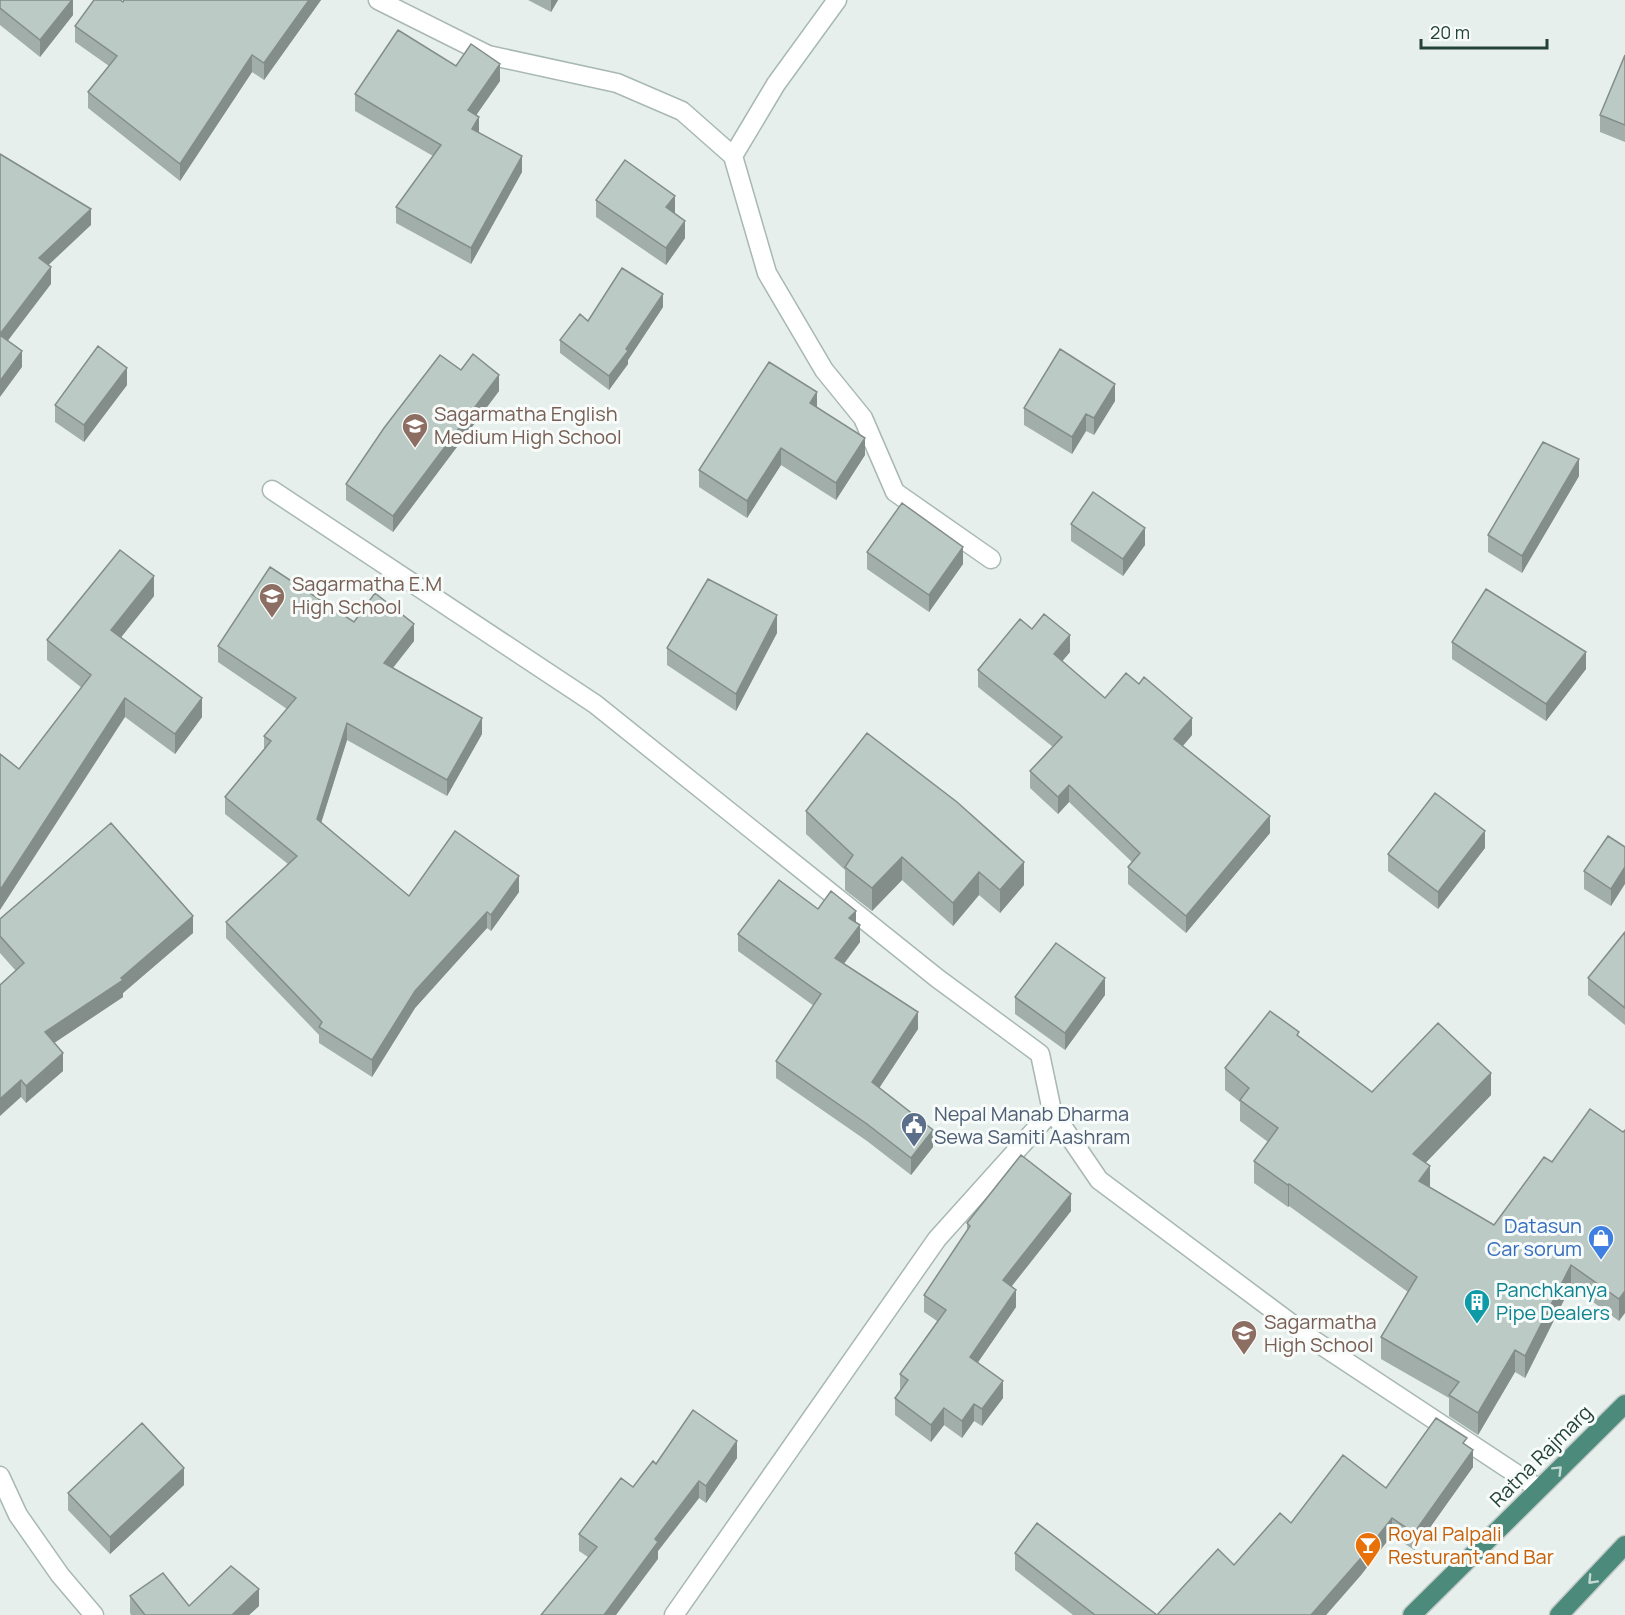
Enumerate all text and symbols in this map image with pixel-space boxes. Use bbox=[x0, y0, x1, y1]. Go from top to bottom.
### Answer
scale bar bbox=[1421, 12, 1547, 50]
text: 20 m bbox=[1430, 20, 1470, 44]
place label: Sagarmatha English Medium High School bbox=[434, 400, 622, 450]
school or university icon: Sagarmatha English Medium High School bbox=[400, 411, 430, 449]
place label: Sagarmatha E.M High School bbox=[292, 570, 442, 620]
school or university icon: Sagarmatha E.M High School bbox=[257, 581, 287, 619]
place label: Nepal Manab Dharma Sewa Samiti Aashram bbox=[934, 1100, 1130, 1150]
public building icon: Nepal Manab Dharma Sewa Samiti Aashram bbox=[899, 1110, 929, 1148]
place label: Datasun Car sorum bbox=[1487, 1212, 1582, 1262]
shop icon: Datasun Car sorum bbox=[1586, 1223, 1616, 1261]
place label: Panchkanya Pipe Dealers bbox=[1496, 1276, 1610, 1326]
building icon: Panchkanya Pipe Dealers bbox=[1462, 1287, 1492, 1325]
place label: Sagarmatha High School bbox=[1264, 1308, 1377, 1358]
school or university icon: Sagarmatha High School bbox=[1229, 1318, 1259, 1356]
street label: Ratna Rajmarg bbox=[1484, 1399, 1598, 1513]
one-way arrow bbox=[1550, 1467, 1561, 1478]
place label: Royal Palpali Resturant and Bar bbox=[1388, 1520, 1554, 1570]
bar icon: Royal Palpali Resturant and Bar bbox=[1353, 1530, 1383, 1568]
one-way arrow bbox=[1588, 1574, 1599, 1584]

